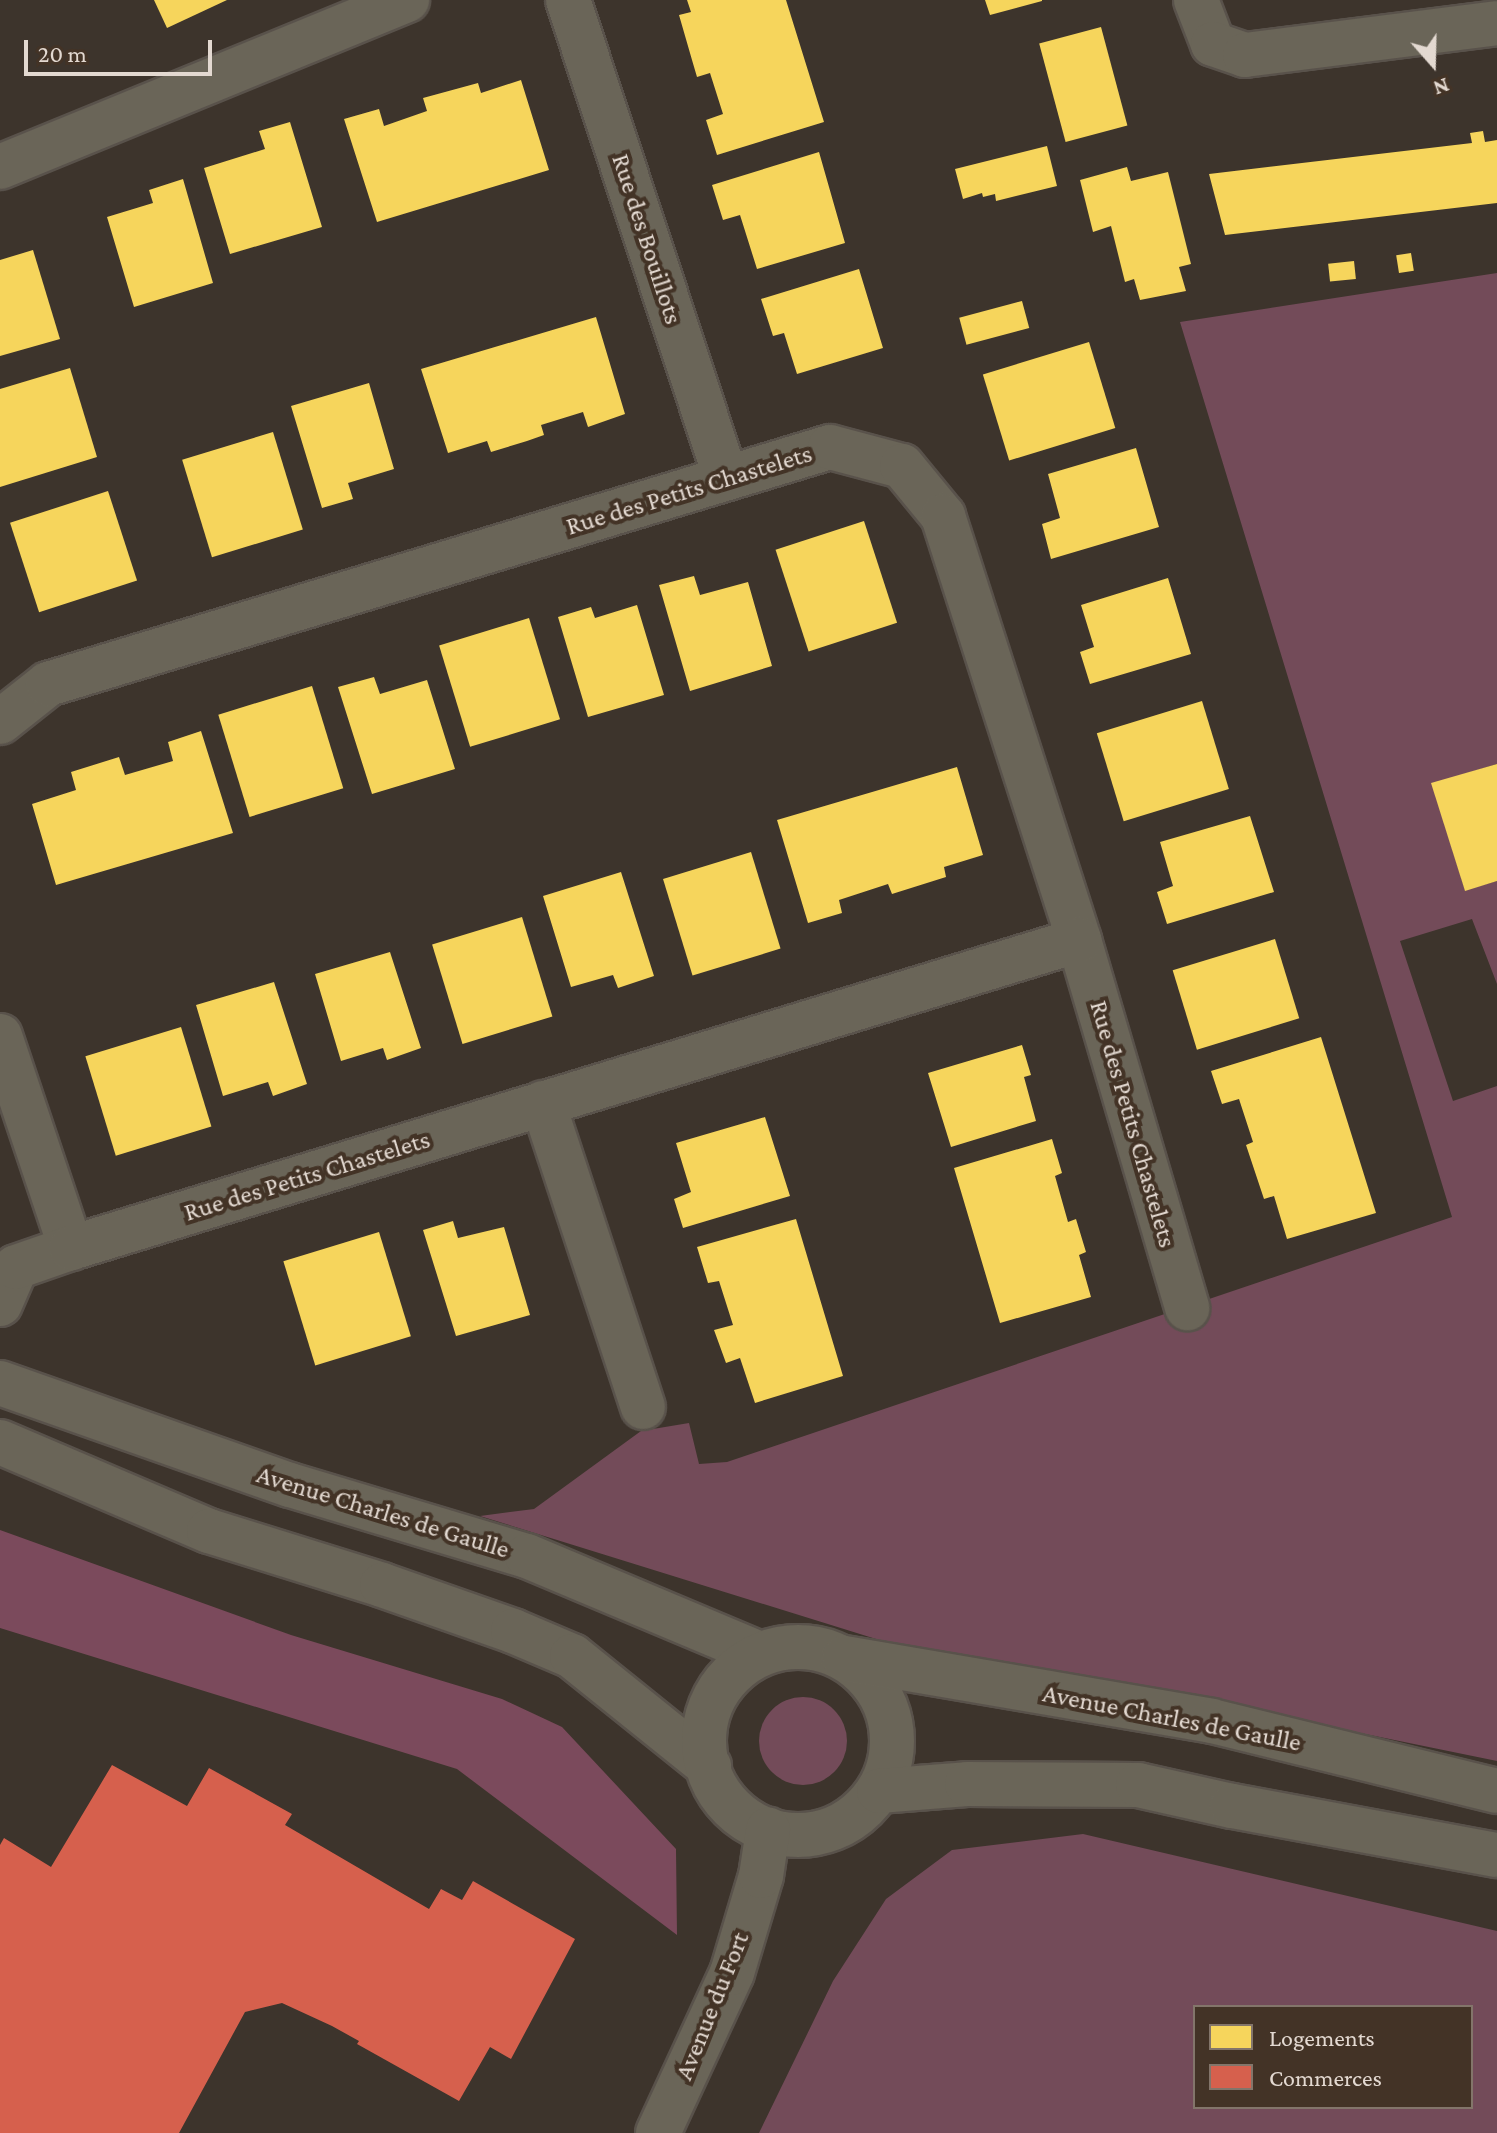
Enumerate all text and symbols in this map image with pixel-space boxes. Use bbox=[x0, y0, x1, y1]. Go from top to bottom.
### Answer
scale bar bbox=[28, 24, 216, 74]
north arrow bbox=[1393, 24, 1473, 104]
text: 20 m bbox=[38, 40, 87, 67]
text: N bbox=[1430, 73, 1453, 101]
street label: Rue des Bouillots bbox=[605, 150, 689, 328]
street label: Rue des Petits Chastelets bbox=[562, 438, 816, 542]
street label: Rue des Petits Chastelets bbox=[1083, 997, 1183, 1251]
street label: Rue des Petits Chastelets bbox=[180, 1124, 434, 1228]
street label: Avenue Charles de Gaulle bbox=[253, 1459, 513, 1565]
street label: Avenue Charles de Gaulle bbox=[1040, 1678, 1304, 1758]
street label: Avenue du Fort bbox=[668, 1927, 756, 2085]
legend bbox=[1193, 2005, 1473, 2109]
text: Logements bbox=[1269, 2024, 1375, 2051]
text: Commerces bbox=[1269, 2064, 1382, 2091]

